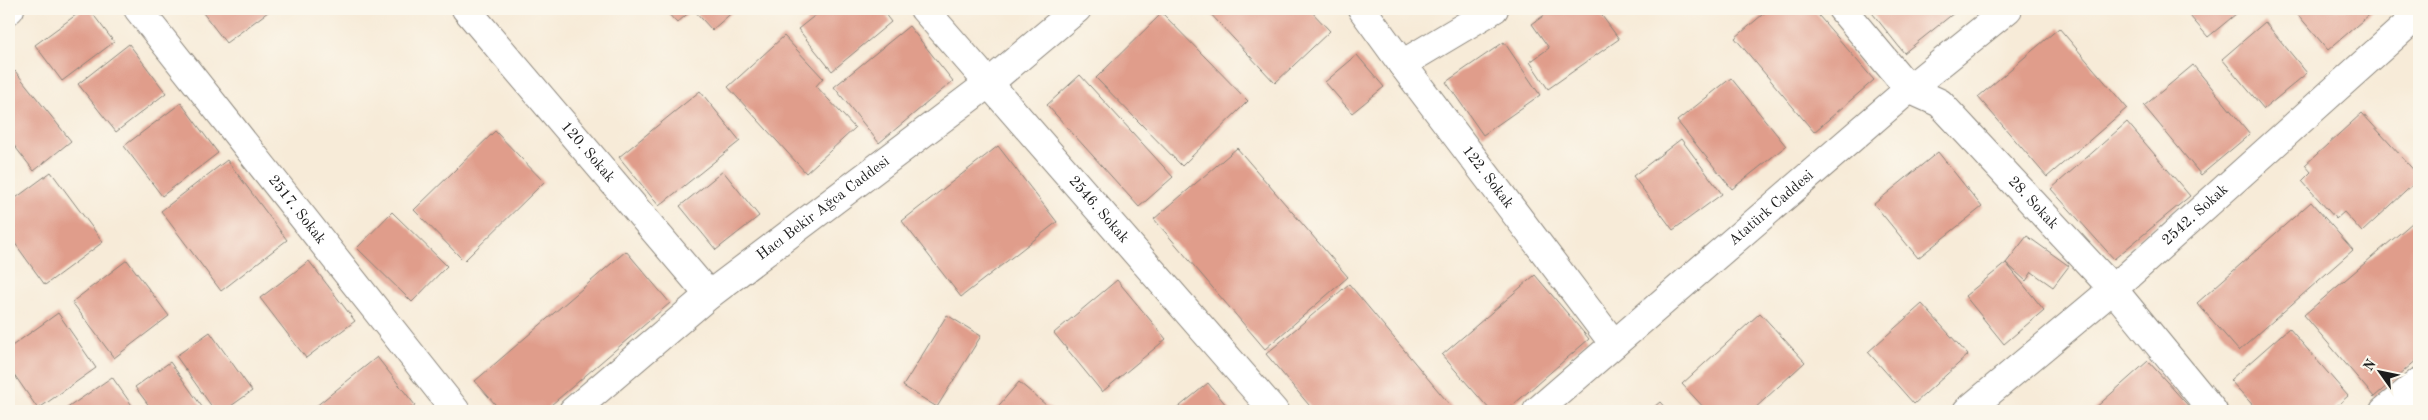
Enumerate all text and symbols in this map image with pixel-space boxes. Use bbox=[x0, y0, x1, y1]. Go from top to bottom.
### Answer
street label: 120. Sokak bbox=[558, 119, 618, 186]
street label: 122. Sokak bbox=[1459, 143, 1516, 212]
street label: Hacı Bekir Ağca Caddesi bbox=[754, 154, 892, 263]
street label: Atatürk Caddesi bbox=[1726, 168, 1816, 249]
street label: 2517. Sokak bbox=[265, 173, 329, 247]
street label: 2546. Sokak bbox=[1066, 173, 1132, 246]
street label: 28. Sokak bbox=[2005, 174, 2061, 232]
street label: 2542. Sokak bbox=[2159, 182, 2231, 248]
north arrow bbox=[2356, 348, 2406, 398]
text: N bbox=[2361, 357, 2379, 374]

